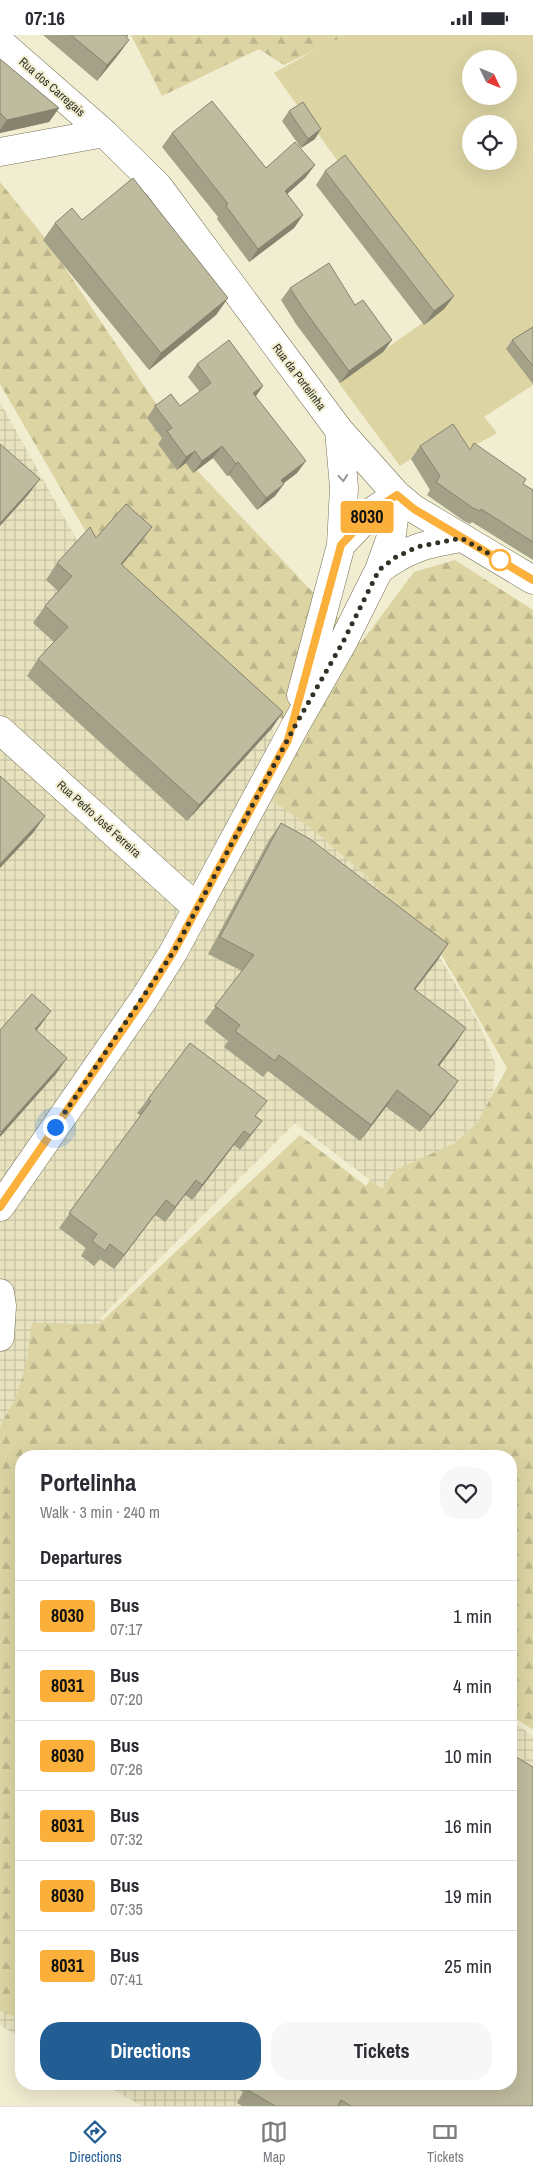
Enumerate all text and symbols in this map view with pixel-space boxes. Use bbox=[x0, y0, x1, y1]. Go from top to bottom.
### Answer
text: 07:16 bbox=[25, 5, 65, 31]
north arrow bbox=[462, 50, 518, 105]
map controls bbox=[462, 50, 517, 170]
street label: Rua dos Carregais bbox=[16, 54, 88, 120]
button: locate bbox=[462, 115, 517, 170]
street label: Rua da Portelinha bbox=[269, 341, 330, 414]
one-way arrow bbox=[338, 475, 349, 483]
line badge: 8030 bbox=[332, 501, 402, 533]
text: 8030 bbox=[351, 504, 383, 529]
unlabelled marker bbox=[489, 549, 511, 571]
street label: Rua Pedro José Ferreira bbox=[54, 777, 145, 861]
your location bbox=[43, 1115, 68, 1140]
text: Portelinha bbox=[40, 1466, 136, 1498]
button: heart bbox=[440, 1467, 492, 1519]
text: Walk · 3 min · 240 m bbox=[40, 1501, 160, 1523]
text: Departures bbox=[40, 1544, 122, 1570]
text: Bus bbox=[110, 1592, 139, 1618]
text: 8030 bbox=[51, 1603, 84, 1628]
text: 1 min bbox=[453, 1603, 492, 1629]
text: 07:17 bbox=[110, 1618, 143, 1640]
text: Bus bbox=[110, 1662, 139, 1688]
text: 8031 bbox=[51, 1673, 84, 1698]
text: 4 min bbox=[453, 1673, 492, 1699]
text: 07:20 bbox=[110, 1688, 143, 1710]
text: Bus bbox=[110, 1732, 139, 1758]
text: 8030 bbox=[51, 1743, 84, 1768]
text: 10 min bbox=[444, 1743, 492, 1769]
text: 07:26 bbox=[110, 1758, 143, 1780]
text: Bus bbox=[110, 1802, 139, 1828]
text: 8031 bbox=[51, 1813, 84, 1838]
text: 16 min bbox=[444, 1813, 492, 1839]
text: 07:32 bbox=[110, 1828, 143, 1850]
text: Bus bbox=[110, 1872, 139, 1898]
text: 8030 bbox=[51, 1883, 84, 1908]
text: 19 min bbox=[444, 1883, 492, 1909]
text: 07:35 bbox=[110, 1898, 143, 1920]
text: Bus bbox=[110, 1942, 139, 1968]
text: 8031 bbox=[51, 1953, 84, 1978]
text: 25 min bbox=[444, 1953, 492, 1979]
text: 07:41 bbox=[110, 1968, 143, 1990]
button: Directions bbox=[40, 2022, 261, 2080]
button: Tickets bbox=[271, 2022, 492, 2080]
tab: Directions bbox=[69, 2118, 122, 2166]
tab: Map bbox=[260, 2118, 288, 2166]
tab: Tickets bbox=[427, 2118, 464, 2166]

